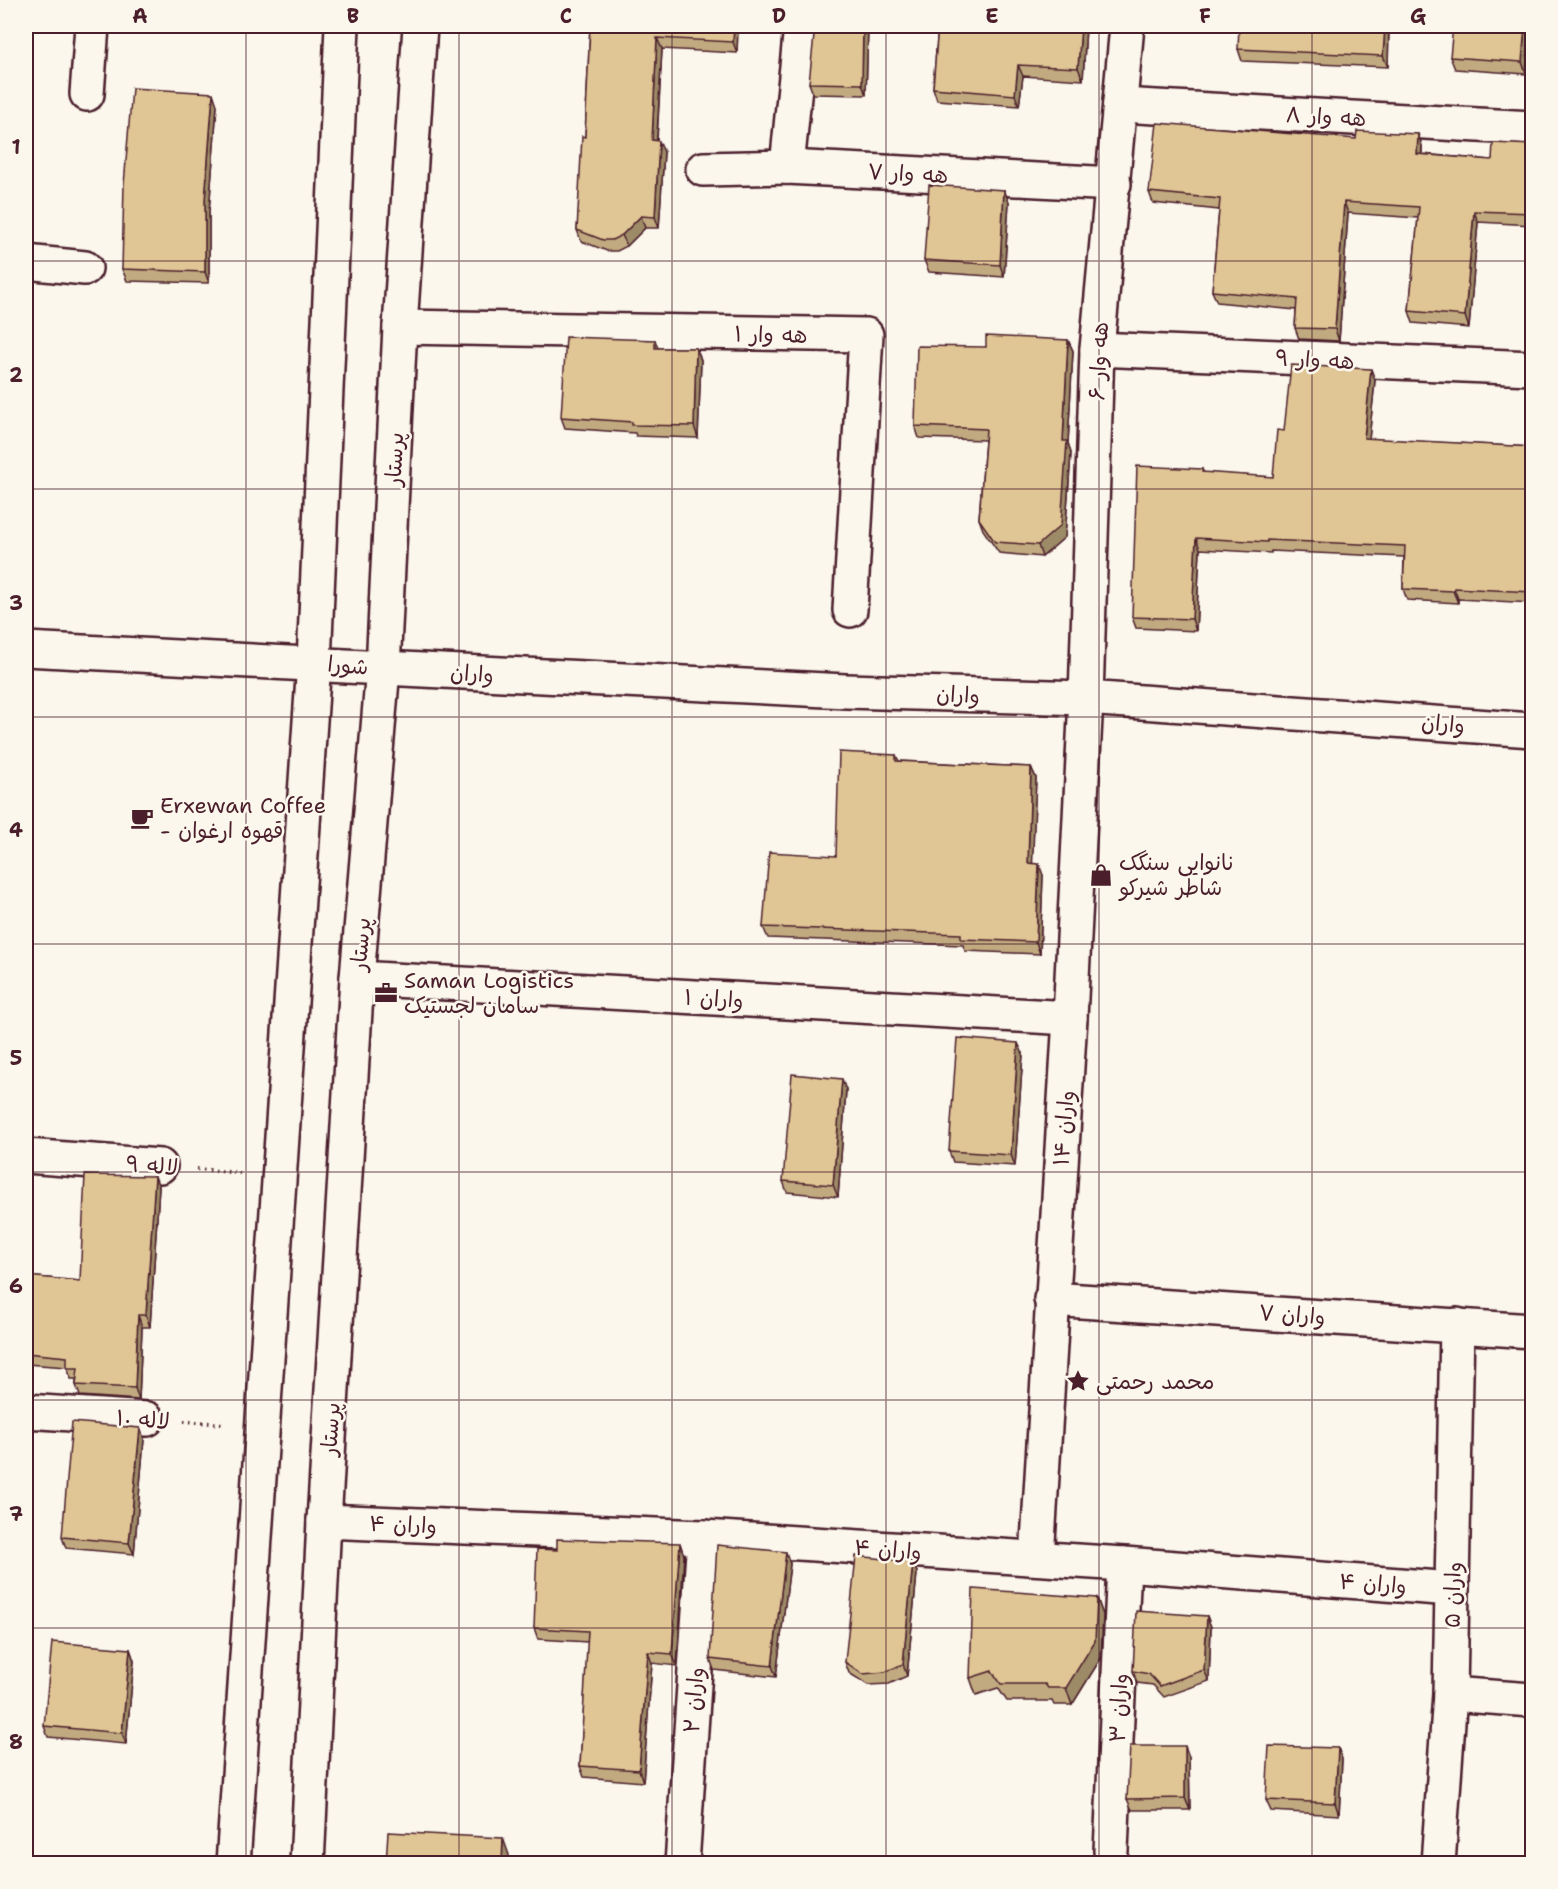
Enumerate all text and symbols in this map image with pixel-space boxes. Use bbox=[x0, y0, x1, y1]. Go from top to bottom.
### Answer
text: A bbox=[132, 3, 148, 29]
text: B bbox=[347, 3, 359, 29]
text: C bbox=[560, 3, 572, 29]
text: D bbox=[772, 3, 786, 29]
text: E bbox=[985, 3, 999, 29]
text: F bbox=[1199, 3, 1211, 29]
text: G bbox=[1410, 3, 1426, 29]
street label: هه وار ۸ bbox=[1285, 100, 1367, 133]
text: 1 bbox=[11, 134, 21, 160]
street label: هه وار ۷ bbox=[867, 157, 949, 190]
street label: هه وار ۱ bbox=[734, 319, 808, 350]
street label: هه وار ۶ bbox=[1082, 321, 1115, 401]
street label: هه وار ۹ bbox=[1275, 343, 1355, 376]
text: 2 bbox=[9, 362, 23, 388]
street label: پرستار bbox=[379, 432, 410, 489]
text: 3 bbox=[9, 590, 23, 616]
street label: شورا bbox=[326, 649, 370, 682]
street label: واران bbox=[449, 658, 495, 689]
street label: واران bbox=[936, 679, 980, 710]
street label: واران bbox=[1420, 708, 1466, 739]
place label: Erxewan Coffee - قهوه ارغوان bbox=[160, 791, 326, 845]
cafe icon: Erxewan Coffee - قهوه ارغوان bbox=[129, 805, 155, 831]
text: 4 bbox=[9, 817, 23, 843]
place label: نانوایی سنگک شاطر شیرکو bbox=[1118, 848, 1235, 902]
shop icon: نانوایی سنگک شاطر شیرکو bbox=[1088, 862, 1114, 888]
street label: پرستار bbox=[344, 916, 377, 974]
place label: Saman Logistics سامان لجستیک bbox=[404, 966, 574, 1020]
office icon: Saman Logistics سامان لجستیک bbox=[373, 980, 399, 1006]
street label: واران ۱ bbox=[684, 982, 744, 1015]
text: 5 bbox=[10, 1045, 22, 1071]
street label: واران ۱۴ bbox=[1046, 1089, 1081, 1167]
street label: لاله ۹ bbox=[125, 1149, 179, 1182]
text: 6 bbox=[9, 1273, 23, 1299]
street label: واران ۷ bbox=[1258, 1298, 1326, 1331]
place label: محمد رحمتی bbox=[1096, 1367, 1214, 1396]
place icon: محمد رحمتی bbox=[1065, 1368, 1091, 1394]
street label: پرستار bbox=[314, 1401, 347, 1459]
street label: لاله ۱۰ bbox=[115, 1403, 171, 1436]
text: 7 bbox=[9, 1501, 23, 1527]
street label: واران ۴ bbox=[369, 1509, 437, 1540]
street label: واران ۴ bbox=[853, 1533, 923, 1566]
street label: واران ۵ bbox=[1437, 1562, 1468, 1628]
street label: واران ۴ bbox=[1338, 1567, 1408, 1600]
street label: واران ۲ bbox=[677, 1666, 710, 1734]
street label: واران ۳ bbox=[1103, 1673, 1134, 1743]
text: 8 bbox=[9, 1729, 23, 1755]

